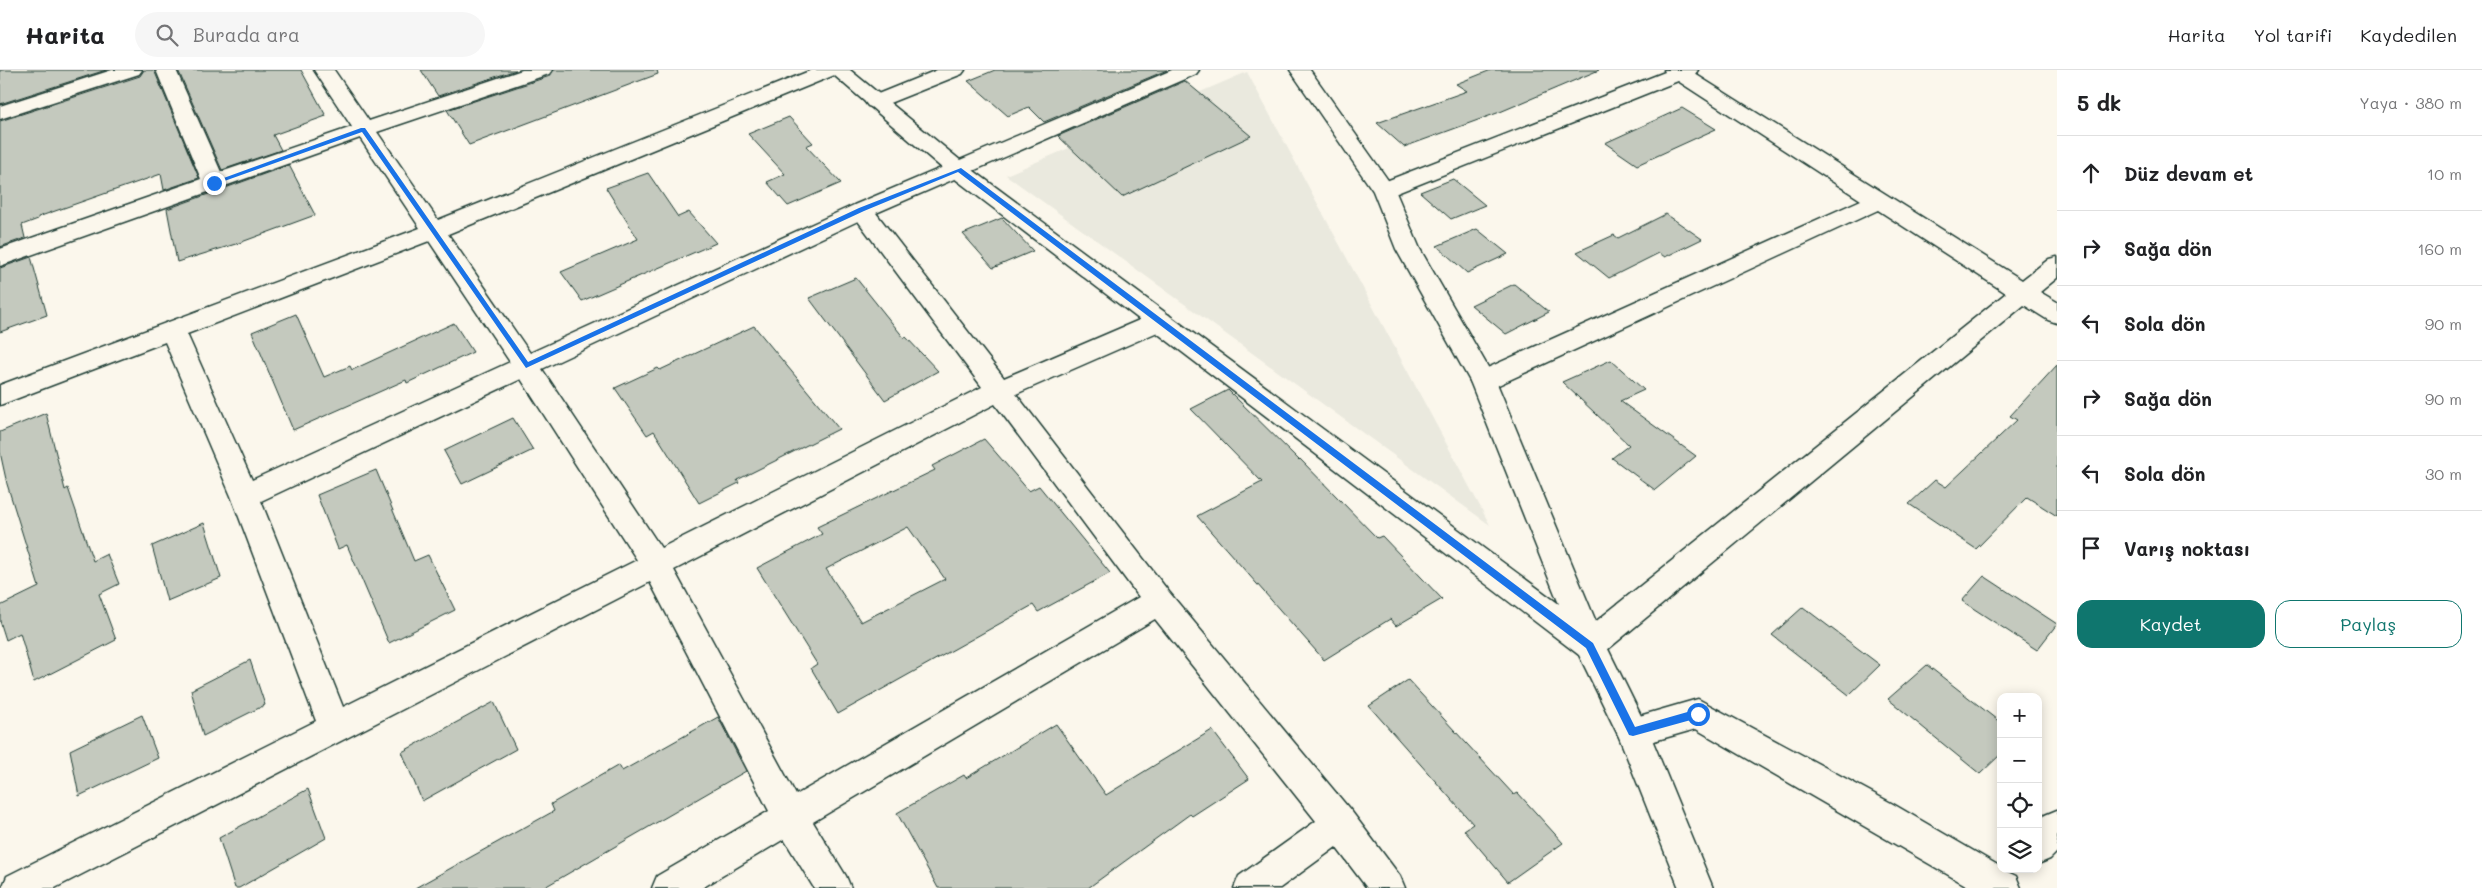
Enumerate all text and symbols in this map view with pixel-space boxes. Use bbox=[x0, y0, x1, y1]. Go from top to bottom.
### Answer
search box bbox=[135, 12, 485, 57]
text: Harita bbox=[25, 19, 105, 50]
icon: search bbox=[153, 21, 181, 49]
text: Burada ara bbox=[193, 22, 300, 47]
text: Harita bbox=[2168, 23, 2225, 47]
text: Yol tarifi bbox=[2253, 23, 2332, 47]
text: Kaydedilen bbox=[2360, 23, 2457, 47]
text: 5 dk bbox=[2077, 89, 2121, 116]
text: Yaya · 380 m bbox=[2359, 92, 2462, 113]
icon: ahead bbox=[2077, 159, 2105, 187]
text: Düz devam et bbox=[2124, 161, 2253, 186]
text: 10 m bbox=[2427, 163, 2462, 184]
route end bbox=[203, 172, 226, 195]
icon: right bbox=[2077, 234, 2105, 262]
text: Sağa dön bbox=[2124, 236, 2212, 261]
text: 160 m bbox=[2417, 238, 2462, 259]
icon: left bbox=[2077, 309, 2105, 337]
text: Sola dön bbox=[2124, 311, 2206, 336]
text: 90 m bbox=[2425, 313, 2462, 334]
icon: right bbox=[2077, 384, 2105, 412]
text: Sağa dön bbox=[2124, 386, 2212, 411]
text: 90 m bbox=[2425, 388, 2462, 409]
icon: left bbox=[2077, 459, 2105, 487]
text: Sola dön bbox=[2124, 461, 2206, 486]
text: 30 m bbox=[2425, 463, 2462, 484]
icon: arrive bbox=[2077, 534, 2105, 562]
text: Varış noktası bbox=[2124, 536, 2250, 561]
button: Kaydet bbox=[2077, 600, 2265, 648]
button: Paylaş bbox=[2275, 600, 2462, 648]
map controls bbox=[1997, 693, 2042, 873]
button: + bbox=[1997, 693, 2042, 738]
route start bbox=[1687, 703, 1710, 726]
button: − bbox=[1997, 738, 2042, 783]
button: locate bbox=[1997, 783, 2042, 828]
button: layers bbox=[1997, 828, 2042, 873]

